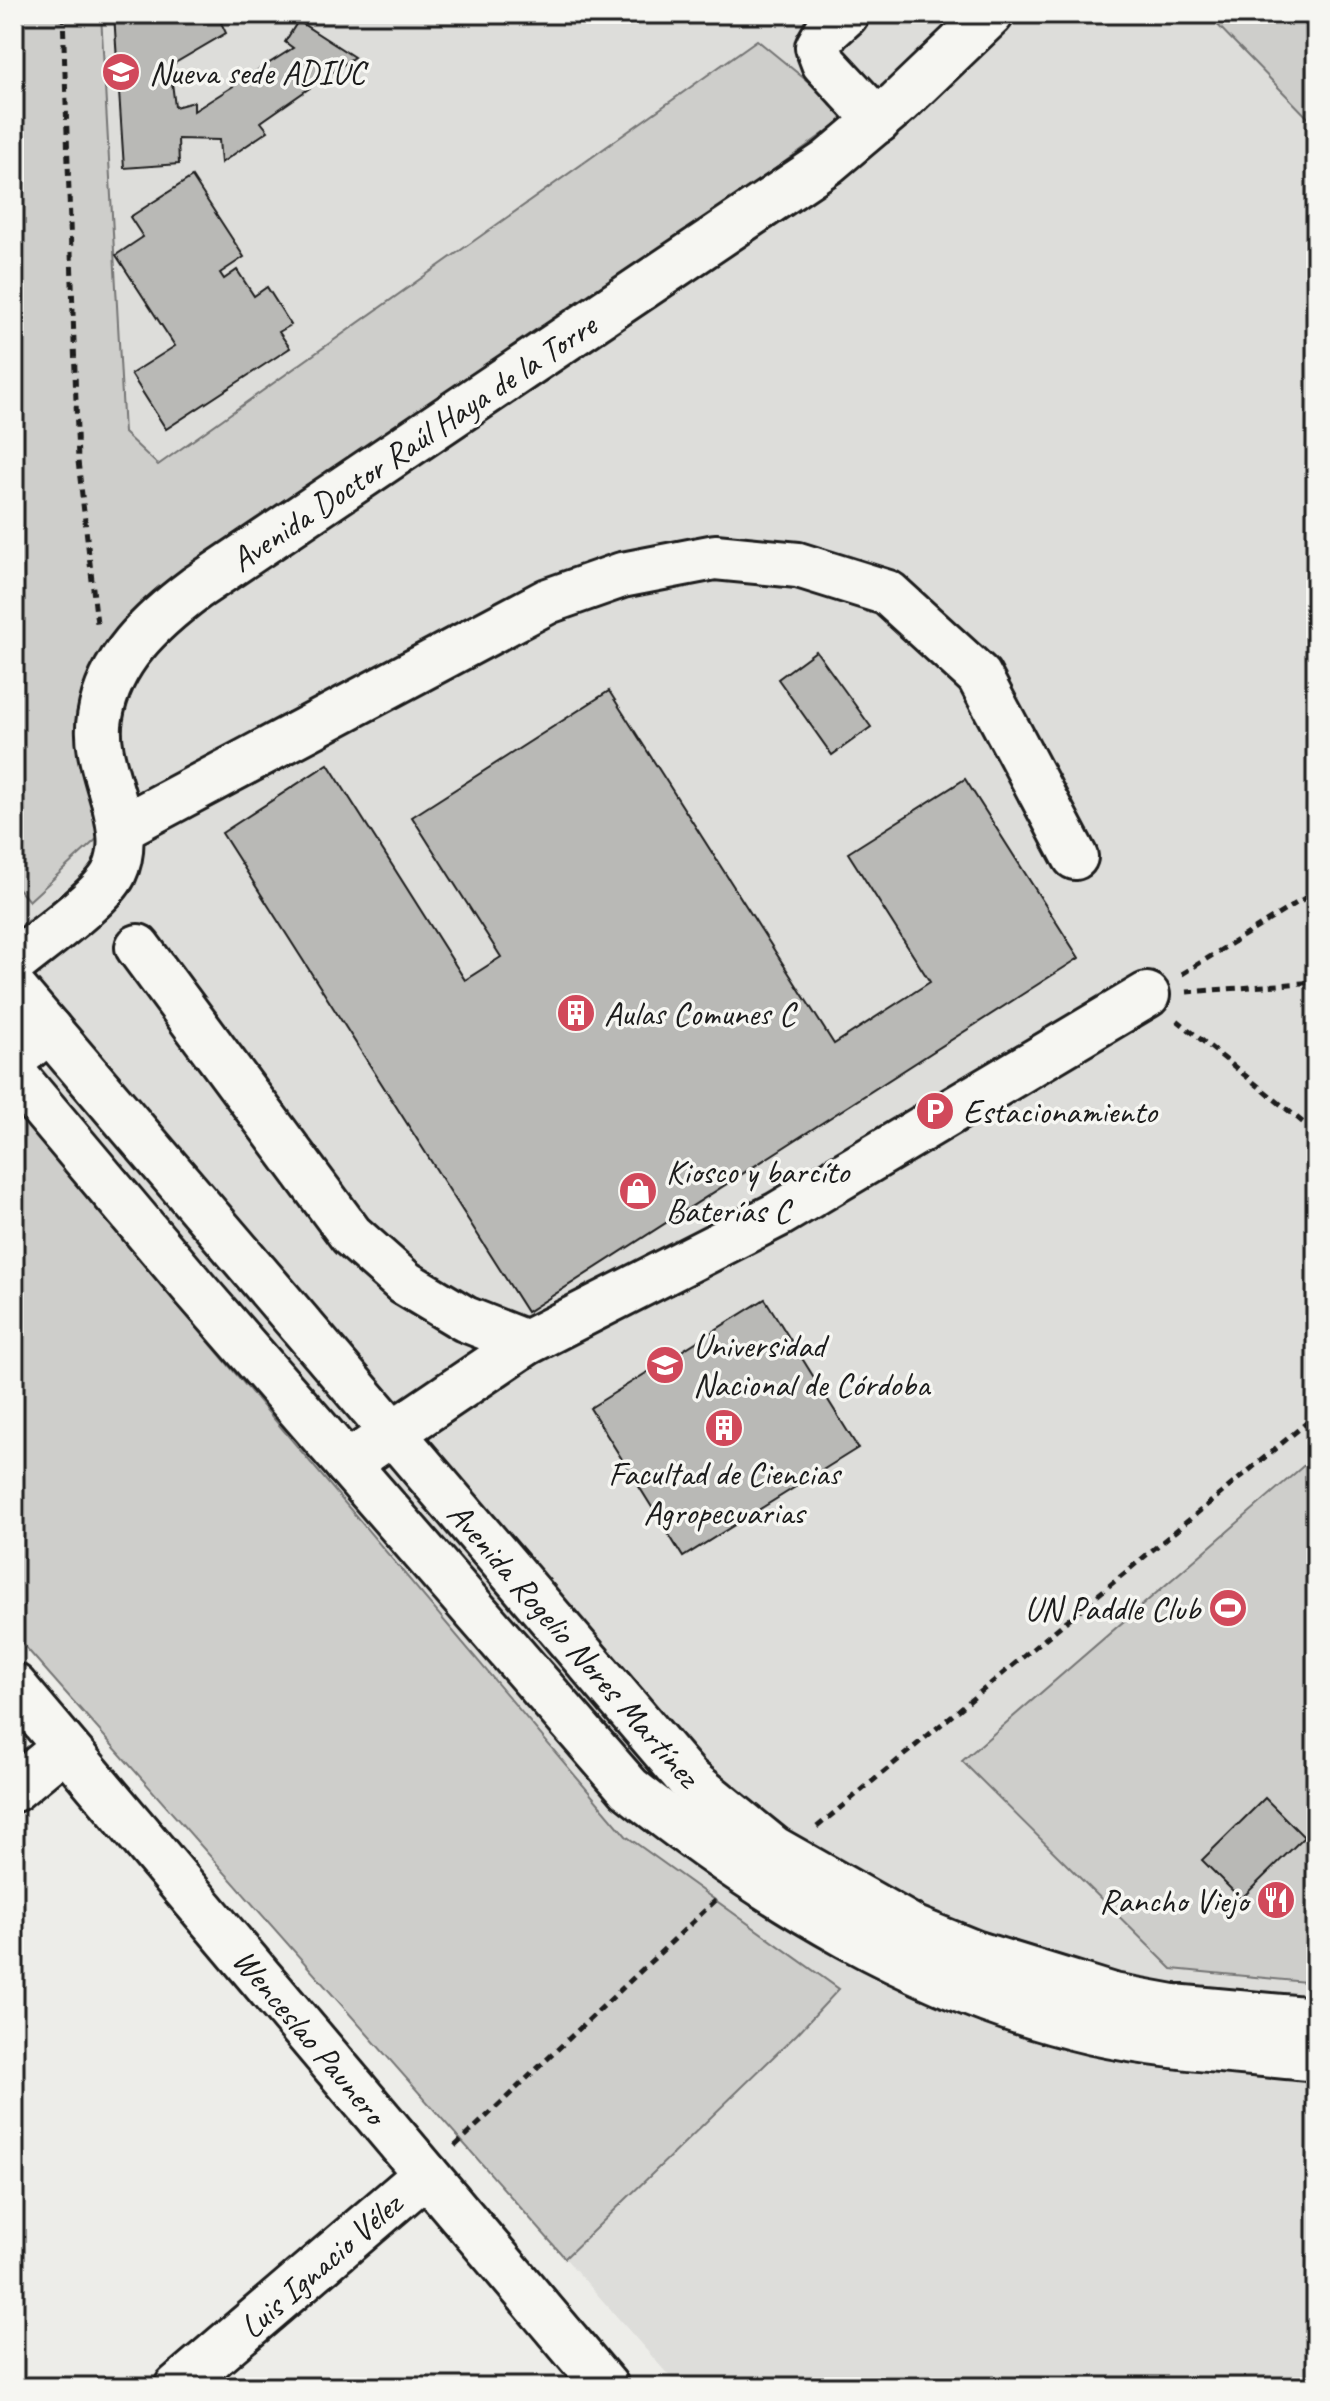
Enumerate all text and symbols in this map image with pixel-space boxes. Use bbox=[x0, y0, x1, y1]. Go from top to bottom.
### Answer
school or university icon: Nueva sede ADIUC bbox=[100, 51, 142, 93]
place label: Nueva sede ADIUC bbox=[149, 51, 369, 94]
street label: Avenida Doctor Raúl Haya de la Torre bbox=[222, 303, 606, 581]
building icon: Aulas Comunes C bbox=[555, 992, 597, 1034]
place label: Aulas Comunes C bbox=[604, 992, 798, 1035]
parking icon: Estacionamiento bbox=[914, 1090, 956, 1132]
place label: Estacionamiento bbox=[963, 1090, 1159, 1133]
place label: Kiosco y barcíto Baterías C bbox=[666, 1150, 851, 1232]
shop icon: Kiosco y barcíto Baterías C bbox=[617, 1170, 659, 1212]
place label: Universidad Nacional de Córdoba bbox=[693, 1324, 932, 1406]
school or university icon: Universidad Nacional de Córdoba bbox=[644, 1344, 686, 1386]
building icon: Facultad de Ciencias Agropecuarias bbox=[703, 1407, 745, 1449]
place label: Facultad de Ciencias Agropecuarias bbox=[608, 1452, 842, 1534]
street label: Avenida Rogelio Nores Martínez bbox=[438, 1493, 711, 1798]
place label: UN Paddle Club bbox=[1024, 1587, 1202, 1630]
sports icon: UN Paddle Club bbox=[1207, 1587, 1249, 1629]
place label: Rancho Viejo bbox=[1099, 1879, 1252, 1922]
restaurant icon: Rancho Viejo bbox=[1255, 1879, 1297, 1921]
street label: Wenceslao Paunero bbox=[224, 1940, 398, 2136]
street label: Luis Ignacio Vélez bbox=[230, 2181, 413, 2347]

